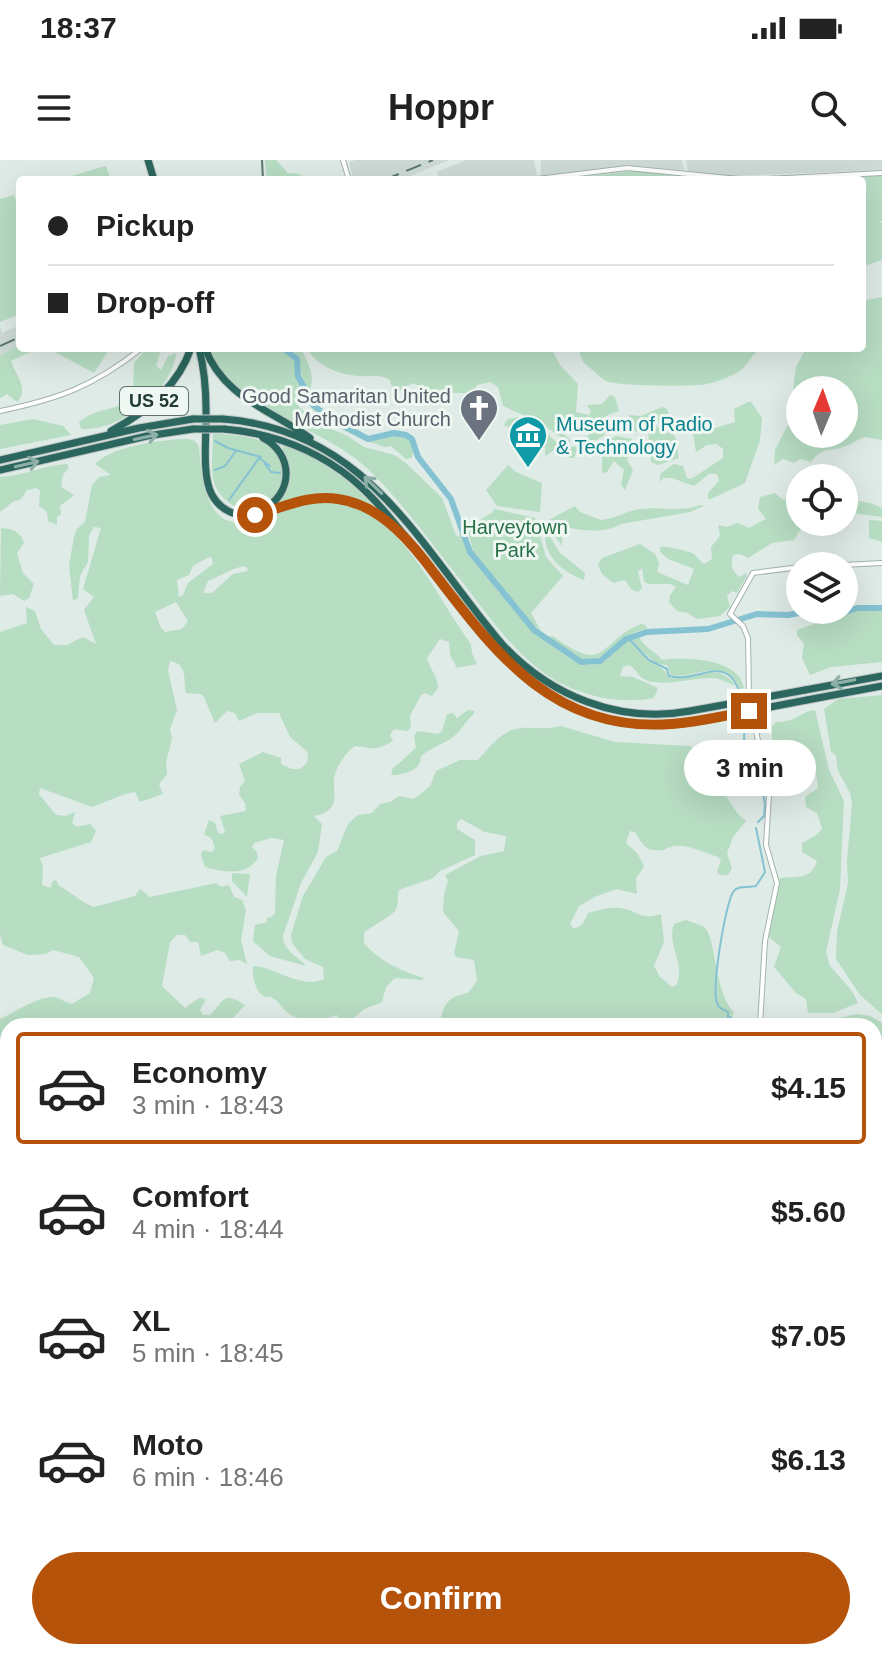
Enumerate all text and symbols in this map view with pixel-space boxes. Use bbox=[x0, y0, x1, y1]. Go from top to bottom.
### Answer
text: 18:37 bbox=[40, 11, 117, 44]
icon: menu bbox=[32, 86, 76, 130]
icon: search bbox=[806, 86, 850, 130]
text: Hoppr bbox=[388, 87, 494, 128]
text: Pickup bbox=[96, 209, 194, 242]
text: Drop-off bbox=[96, 286, 214, 319]
north arrow bbox=[786, 376, 858, 448]
map controls bbox=[786, 376, 858, 624]
place label: Good Samaritan United Methodist Church bbox=[242, 385, 451, 430]
road number: US 52 bbox=[120, 387, 188, 415]
church icon: Good Samaritan United Methodist Church bbox=[458, 387, 500, 442]
place label: Museum of Radio & Technology bbox=[556, 413, 713, 458]
museum icon: Museum of Radio & Technology bbox=[507, 414, 549, 469]
one-way arrow bbox=[133, 429, 158, 444]
one-way arrow bbox=[14, 456, 39, 471]
button: locate bbox=[786, 464, 858, 536]
one-way arrow bbox=[363, 475, 383, 494]
route start bbox=[237, 497, 273, 533]
park label: Harveytown Park bbox=[462, 516, 568, 561]
button: layers bbox=[786, 552, 858, 624]
one-way arrow bbox=[831, 676, 857, 691]
route end bbox=[731, 693, 767, 729]
callout: 3 min bbox=[683, 739, 815, 795]
text: 3 min bbox=[716, 753, 784, 783]
icon: car bbox=[36, 1052, 108, 1124]
text: Economy bbox=[132, 1056, 267, 1089]
text: $4.15 bbox=[771, 1071, 846, 1104]
text: 3 min · 18:43 bbox=[132, 1090, 284, 1120]
icon: car bbox=[36, 1176, 108, 1248]
text: Comfort bbox=[132, 1180, 249, 1213]
text: $5.60 bbox=[771, 1195, 846, 1228]
text: 4 min · 18:44 bbox=[132, 1214, 284, 1244]
icon: car bbox=[36, 1300, 108, 1372]
text: XL bbox=[132, 1304, 170, 1337]
text: $7.05 bbox=[771, 1319, 846, 1352]
text: 5 min · 18:45 bbox=[132, 1338, 284, 1368]
icon: car bbox=[36, 1424, 108, 1496]
text: Moto bbox=[132, 1428, 204, 1461]
text: $6.13 bbox=[771, 1443, 846, 1476]
text: 6 min · 18:46 bbox=[132, 1462, 284, 1492]
button: Confirm bbox=[32, 1552, 850, 1644]

